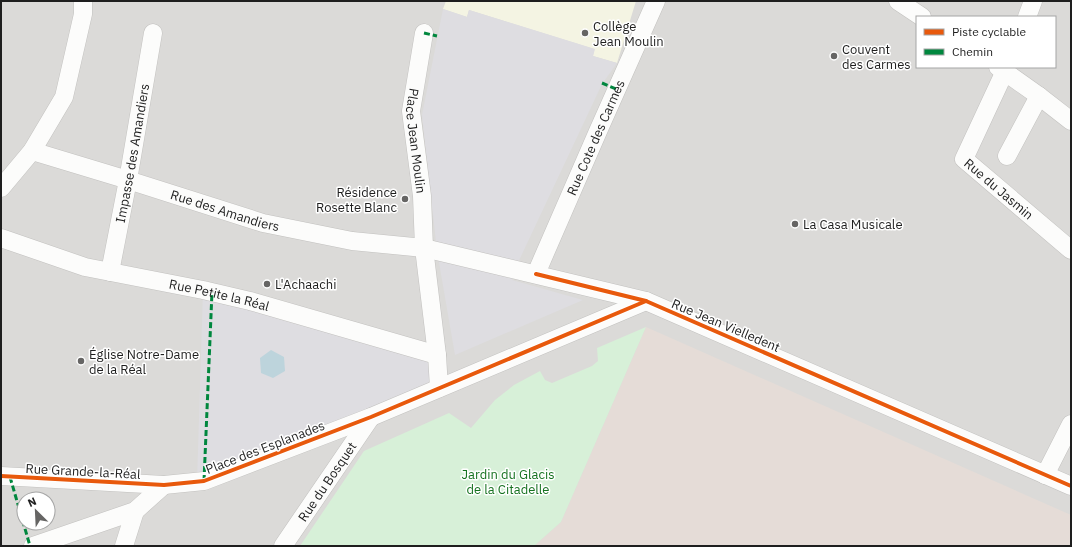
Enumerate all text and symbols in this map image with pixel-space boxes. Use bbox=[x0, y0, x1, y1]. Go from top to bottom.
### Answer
legend bbox=[916, 16, 1056, 68]
place label: Collège Jean Moulin bbox=[593, 18, 664, 50]
text: Piste cyclable bbox=[952, 24, 1027, 39]
marker: Collège Jean Moulin bbox=[580, 28, 590, 38]
place label: Couvent des Carmes bbox=[842, 41, 911, 73]
text: Chemin bbox=[952, 44, 993, 59]
marker: Couvent des Carmes bbox=[829, 51, 839, 61]
street label: Rue Cote des Carmes bbox=[563, 77, 629, 198]
street label: Impasse des Amandiers bbox=[112, 82, 153, 224]
street label: Place Jean Moulin bbox=[402, 87, 430, 194]
street label: Rue du Jasmin bbox=[960, 155, 1037, 223]
place label: Résidence Rosette Blanc bbox=[316, 184, 397, 216]
street label: Rue des Amandiers bbox=[168, 186, 281, 235]
marker: Résidence Rosette Blanc bbox=[400, 194, 410, 204]
place label: La Casa Musicale bbox=[803, 216, 903, 233]
marker: La Casa Musicale bbox=[790, 219, 800, 229]
street label: Rue Petite la Réal bbox=[168, 276, 272, 315]
place label: L'Achaachi bbox=[275, 276, 336, 293]
marker: L'Achaachi bbox=[262, 279, 272, 289]
street label: Rue Jean Vielledent bbox=[669, 295, 783, 356]
place label: Église Notre-Dame de la Réal bbox=[89, 346, 199, 378]
marker: Église Notre-Dame de la Réal bbox=[76, 356, 86, 366]
street label: Place des Esplanades bbox=[203, 417, 327, 478]
street label: Rue du Bosquet bbox=[294, 439, 361, 525]
street label: Rue Grande-la-Réal bbox=[25, 460, 141, 483]
park label: Jardin du Glacis de la Citadelle bbox=[461, 466, 555, 498]
north arrow bbox=[16, 491, 56, 531]
text: N bbox=[25, 494, 38, 510]

